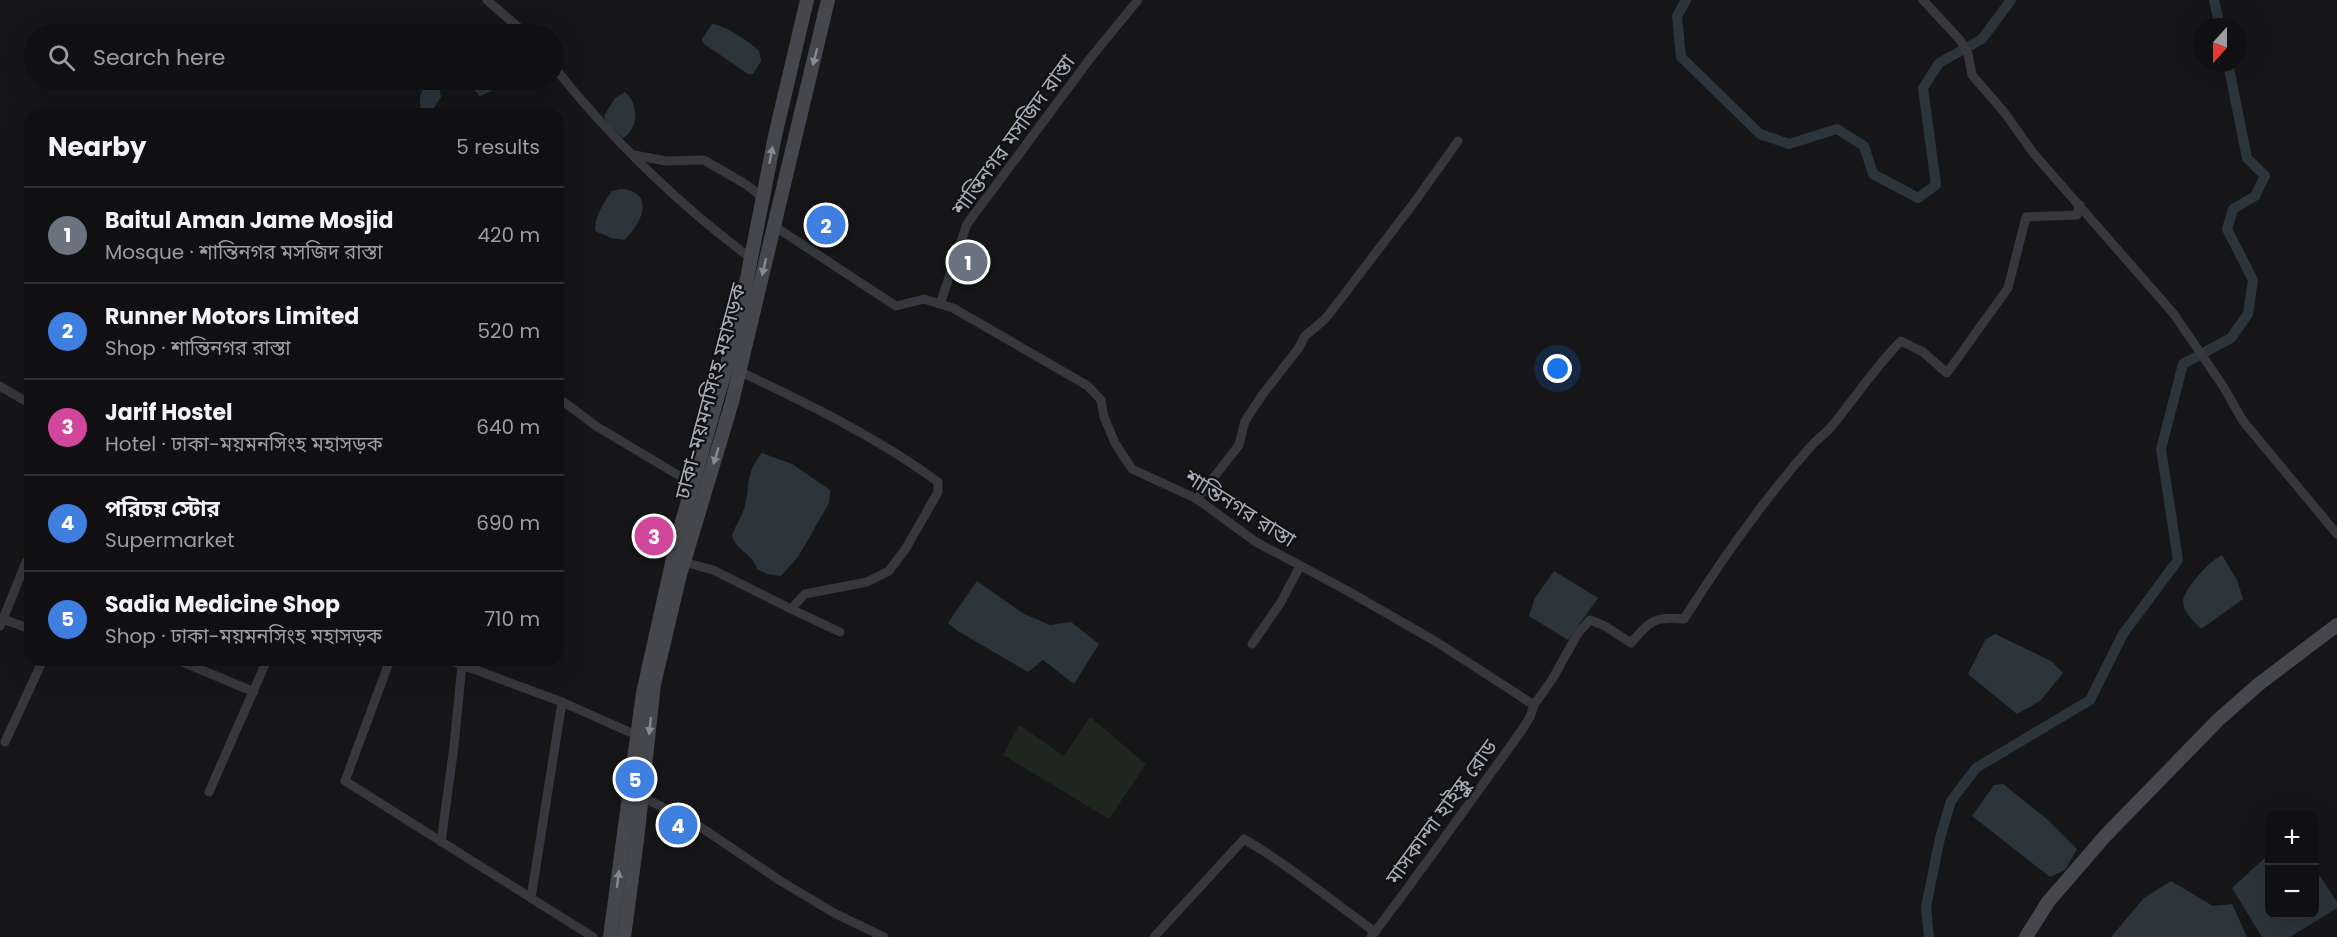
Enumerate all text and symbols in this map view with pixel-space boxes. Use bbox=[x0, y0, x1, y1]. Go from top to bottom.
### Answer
north arrow bbox=[2193, 18, 2247, 72]
search box bbox=[24, 24, 564, 90]
icon: search bbox=[45, 41, 78, 74]
text: Search here bbox=[93, 42, 226, 73]
one-way arrow bbox=[809, 48, 819, 66]
street label: শান্তিনগর মসজিদ রাস্তা bbox=[944, 48, 1082, 222]
text: Nearby bbox=[48, 129, 146, 165]
text: 5 results bbox=[456, 133, 540, 161]
one-way arrow bbox=[767, 146, 776, 165]
pin: 2 bbox=[806, 202, 846, 248]
text: Baitul Aman Jame Mosjid bbox=[105, 205, 393, 236]
text: 1 bbox=[64, 221, 71, 249]
text: 420 m bbox=[477, 221, 540, 249]
text: Mosque · শান্তিনগর মসজিদ রাস্তা bbox=[105, 238, 383, 266]
pin: 1 bbox=[948, 240, 988, 284]
one-way arrow bbox=[759, 258, 769, 276]
street label: ঢাকা-ময়মনসিংহ মহাসড়ক bbox=[667, 279, 753, 503]
text: Runner Motors Limited bbox=[105, 301, 359, 332]
text: 2 bbox=[62, 317, 73, 345]
text: 520 m bbox=[477, 317, 540, 345]
text: Shop · শান্তিনগর রাস্তা bbox=[105, 334, 291, 362]
your location bbox=[1543, 354, 1572, 383]
text: Jarif Hostel bbox=[105, 397, 233, 428]
text: 3 bbox=[61, 413, 74, 441]
text: 640 m bbox=[476, 413, 540, 441]
text: Hotel · ঢাকা-ময়মনসিংহ মহাসড়ক bbox=[105, 430, 383, 458]
one-way arrow bbox=[711, 447, 720, 465]
street label: শান্তিনগর রাস্তা bbox=[1178, 462, 1301, 554]
text: পরিচয় স্টোর bbox=[105, 493, 220, 524]
text: 4 bbox=[61, 509, 74, 537]
text: 690 m bbox=[476, 509, 540, 537]
pin: 3 bbox=[634, 514, 674, 558]
text: Supermarket bbox=[105, 526, 234, 554]
text: Sadia Medicine Shop bbox=[105, 589, 340, 620]
text: 5 bbox=[61, 605, 74, 633]
text: 710 m bbox=[484, 605, 540, 633]
text: Shop · ঢাকা-ময়মনসিংহ মহাসড়ক bbox=[105, 622, 382, 650]
one-way arrow bbox=[645, 717, 655, 736]
street label: মাসকান্দা হাইস্কুল রোড bbox=[1378, 733, 1504, 891]
pin: 5 bbox=[616, 756, 654, 802]
pin: 4 bbox=[658, 802, 698, 848]
map controls bbox=[2265, 811, 2319, 919]
button: + bbox=[2265, 811, 2319, 865]
button: − bbox=[2265, 865, 2319, 919]
one-way arrow bbox=[613, 869, 622, 888]

